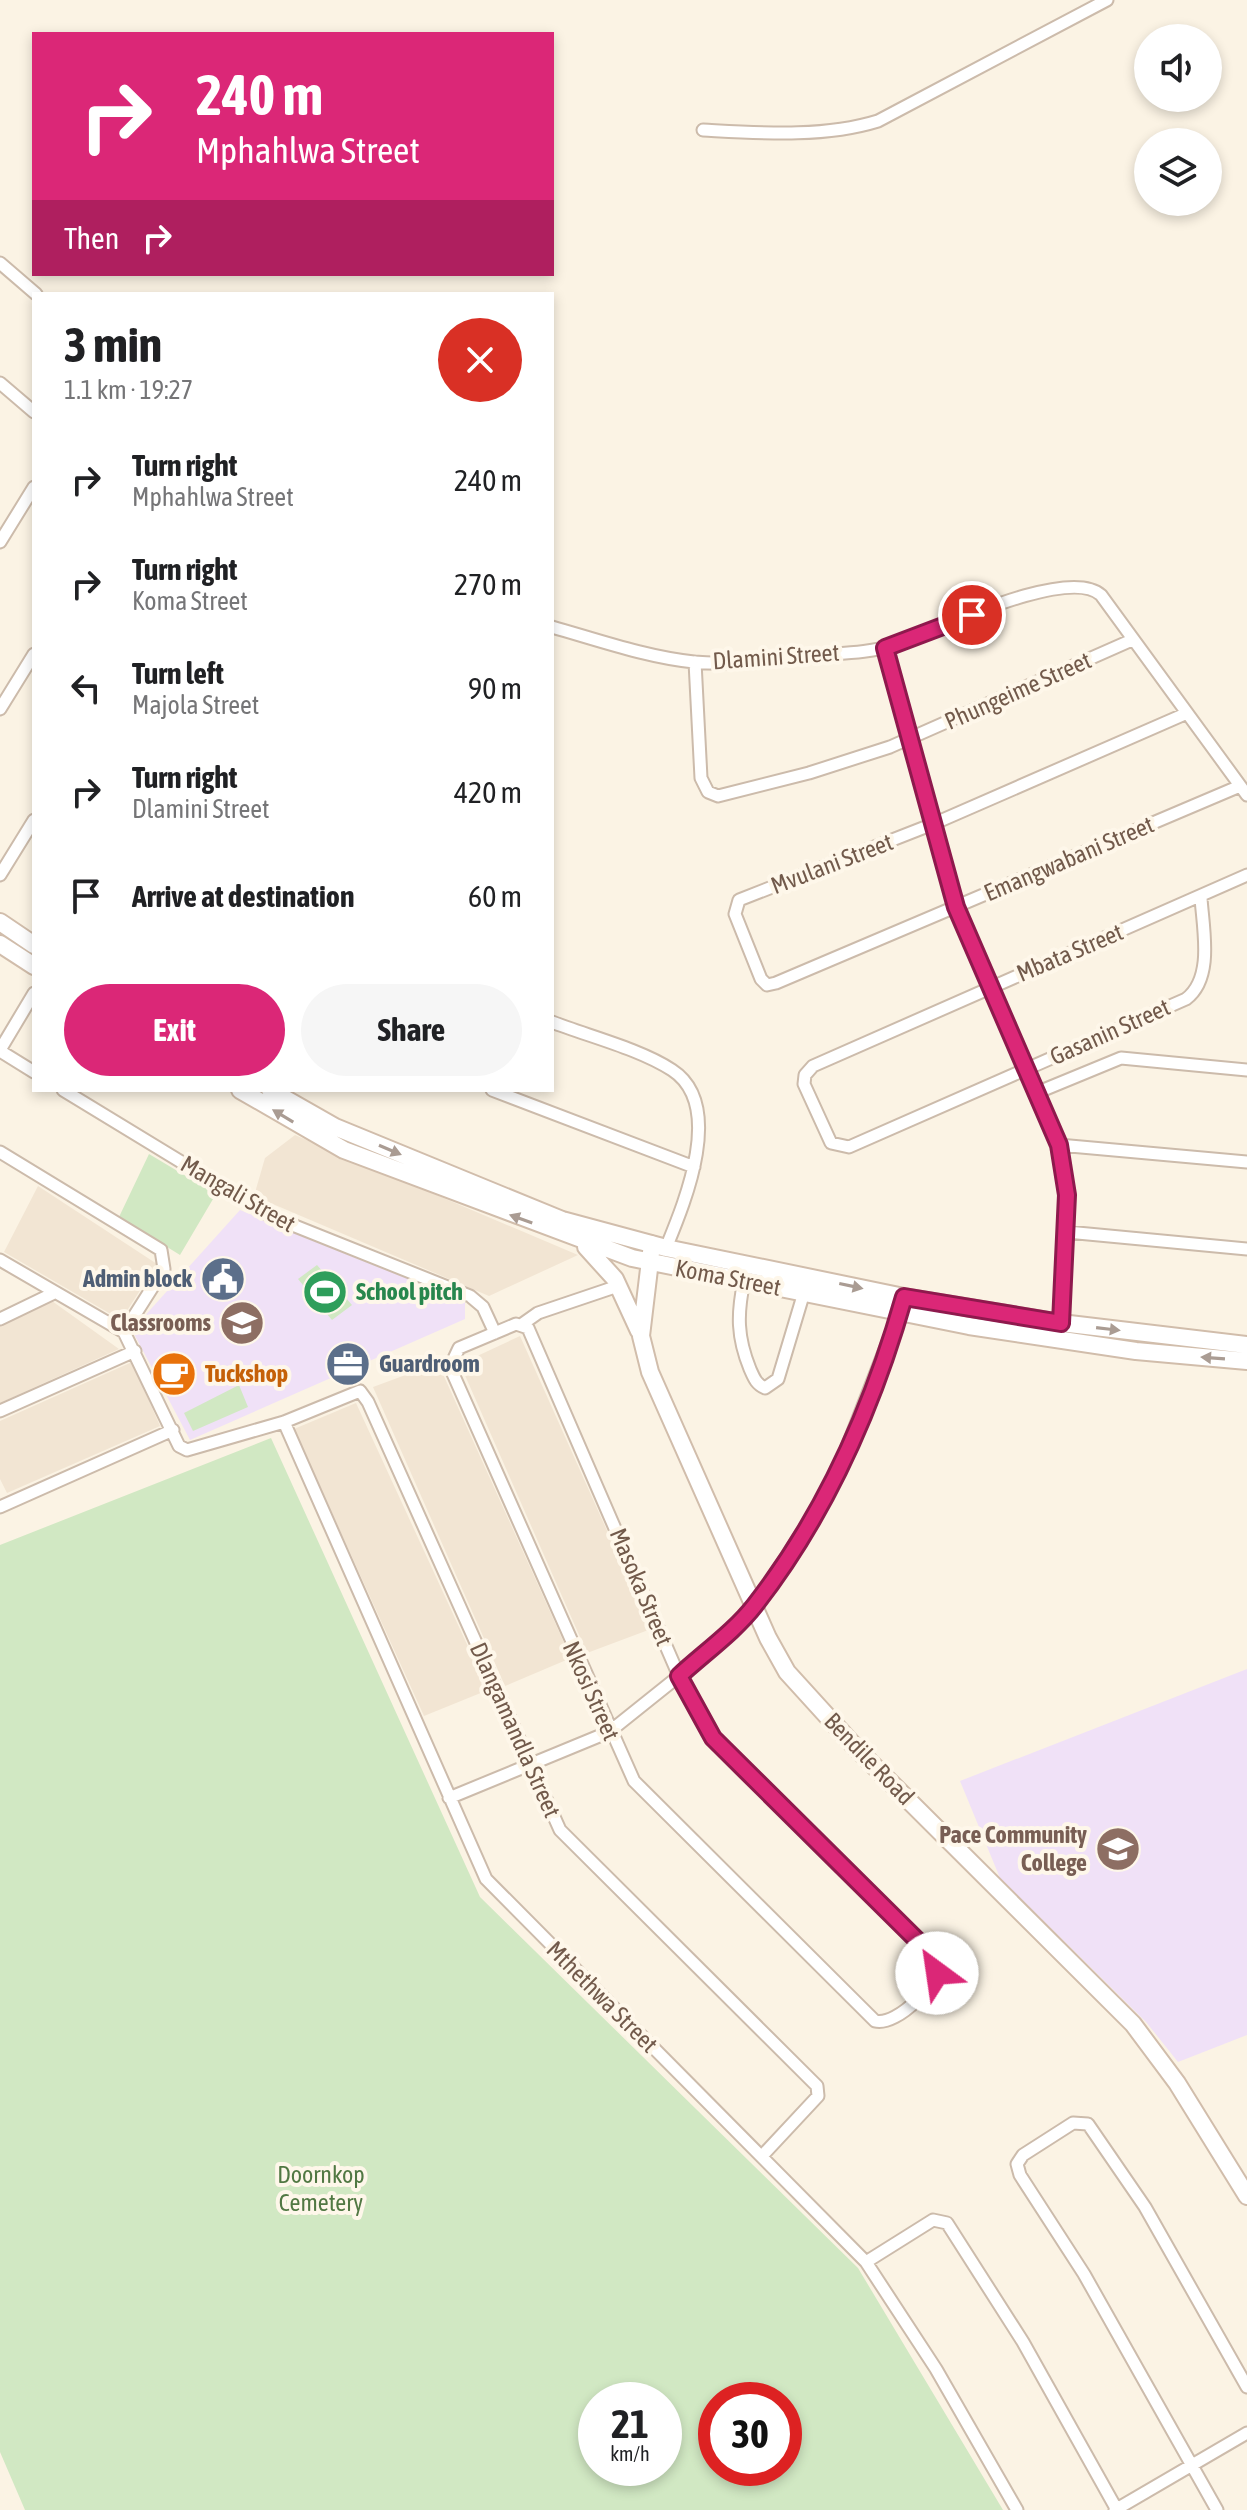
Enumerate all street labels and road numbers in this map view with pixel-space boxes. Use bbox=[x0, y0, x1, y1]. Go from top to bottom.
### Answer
street label: Dlamini Street bbox=[712, 639, 840, 674]
street label: Phungeime Street bbox=[941, 646, 1095, 735]
street label: Emangwabani Street bbox=[980, 811, 1158, 906]
street label: Mvulani Street bbox=[767, 828, 897, 899]
street label: Mbata Street bbox=[1013, 918, 1127, 987]
street label: Gasanin Street bbox=[1046, 993, 1174, 1070]
street label: Mangali Street bbox=[176, 1150, 300, 1237]
street label: Koma Street bbox=[673, 1254, 783, 1301]
street label: Masoka Street bbox=[605, 1524, 678, 1650]
street label: Nkosi Street bbox=[558, 1637, 625, 1745]
street label: Dlangamandla Street bbox=[465, 1638, 566, 1821]
street label: Bendile Road bbox=[819, 1707, 920, 1810]
street label: Mthethwa Street bbox=[541, 1936, 663, 2058]

